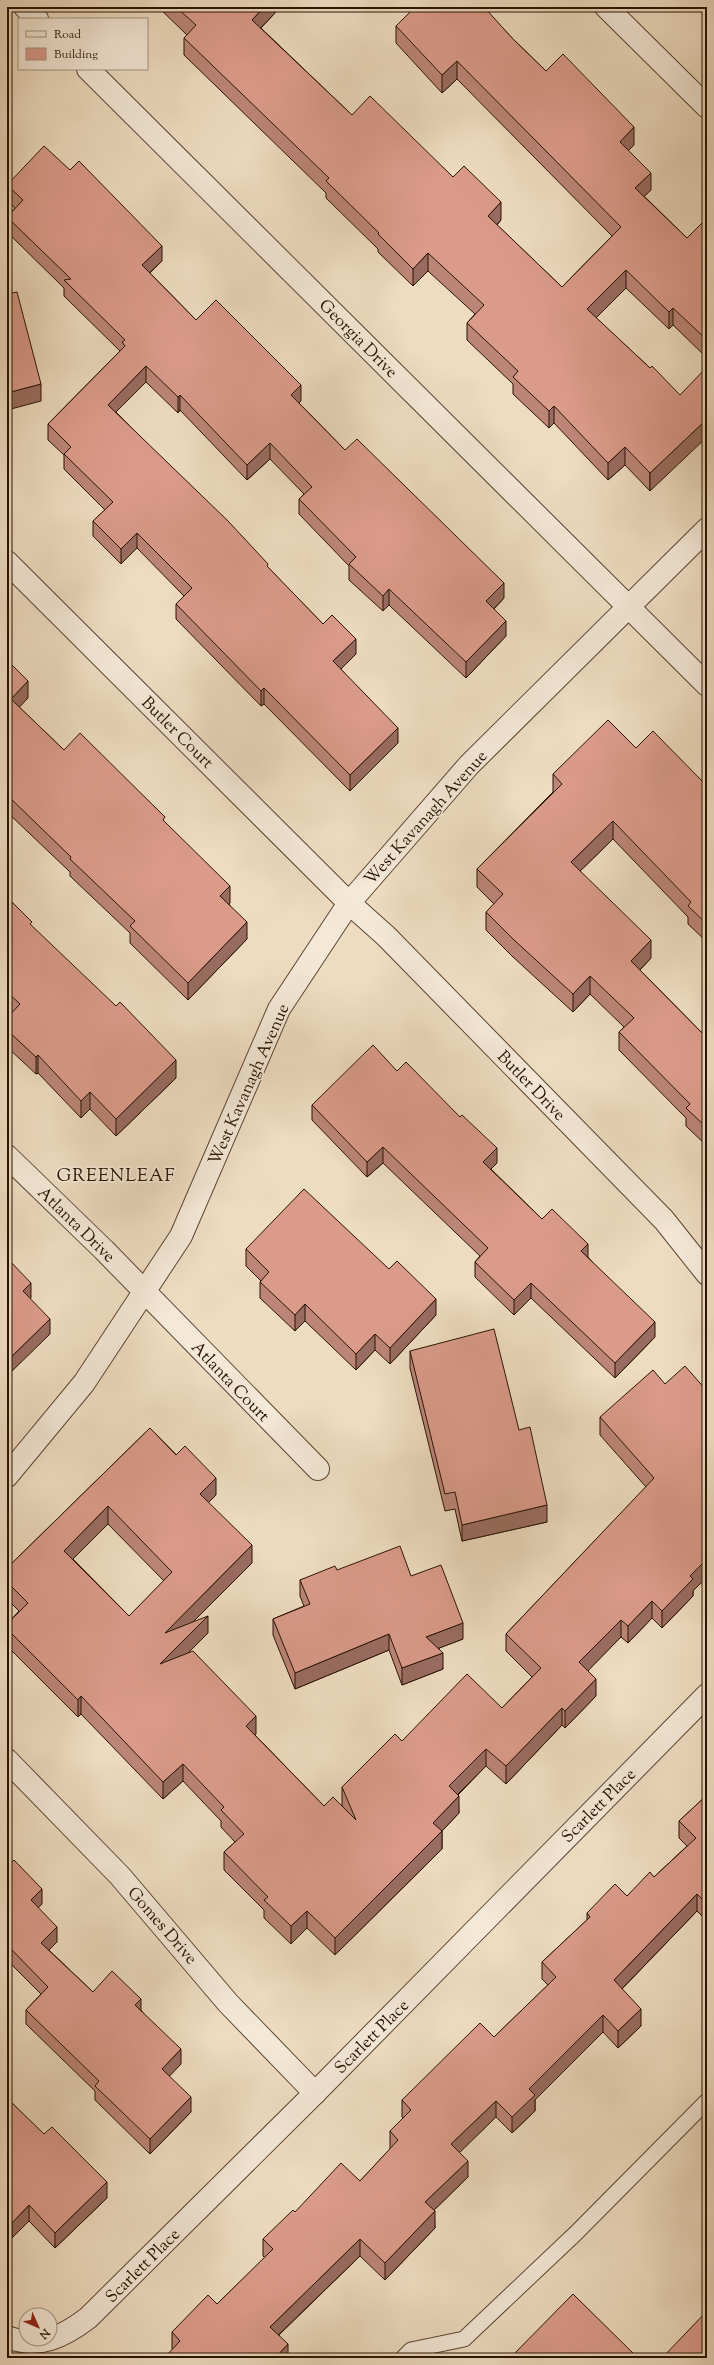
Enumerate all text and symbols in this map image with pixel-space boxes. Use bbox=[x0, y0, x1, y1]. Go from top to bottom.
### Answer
legend bbox=[18, 18, 148, 70]
text: Road bbox=[54, 26, 81, 44]
text: Building bbox=[54, 46, 98, 64]
street label: Georgia Drive bbox=[313, 295, 403, 384]
street label: Butler Court bbox=[135, 692, 218, 775]
street label: West Kavanagh Avenue bbox=[359, 746, 494, 891]
street label: West Kavanagh Avenue bbox=[203, 1000, 296, 1169]
street label: Butler Drive bbox=[491, 1046, 570, 1127]
district label: GREENLEAF bbox=[56, 1164, 176, 1190]
street label: Atlanta Drive bbox=[31, 1182, 120, 1269]
street label: Atlanta Court bbox=[185, 1337, 274, 1428]
street label: Scarlett Place bbox=[557, 1764, 642, 1849]
street label: Gomes Drive bbox=[121, 1882, 202, 1971]
street label: Scarlett Place bbox=[330, 1995, 415, 2080]
street label: Scarlett Place bbox=[101, 2224, 186, 2309]
north arrow bbox=[18, 2307, 58, 2347]
text: N bbox=[35, 2324, 54, 2342]

